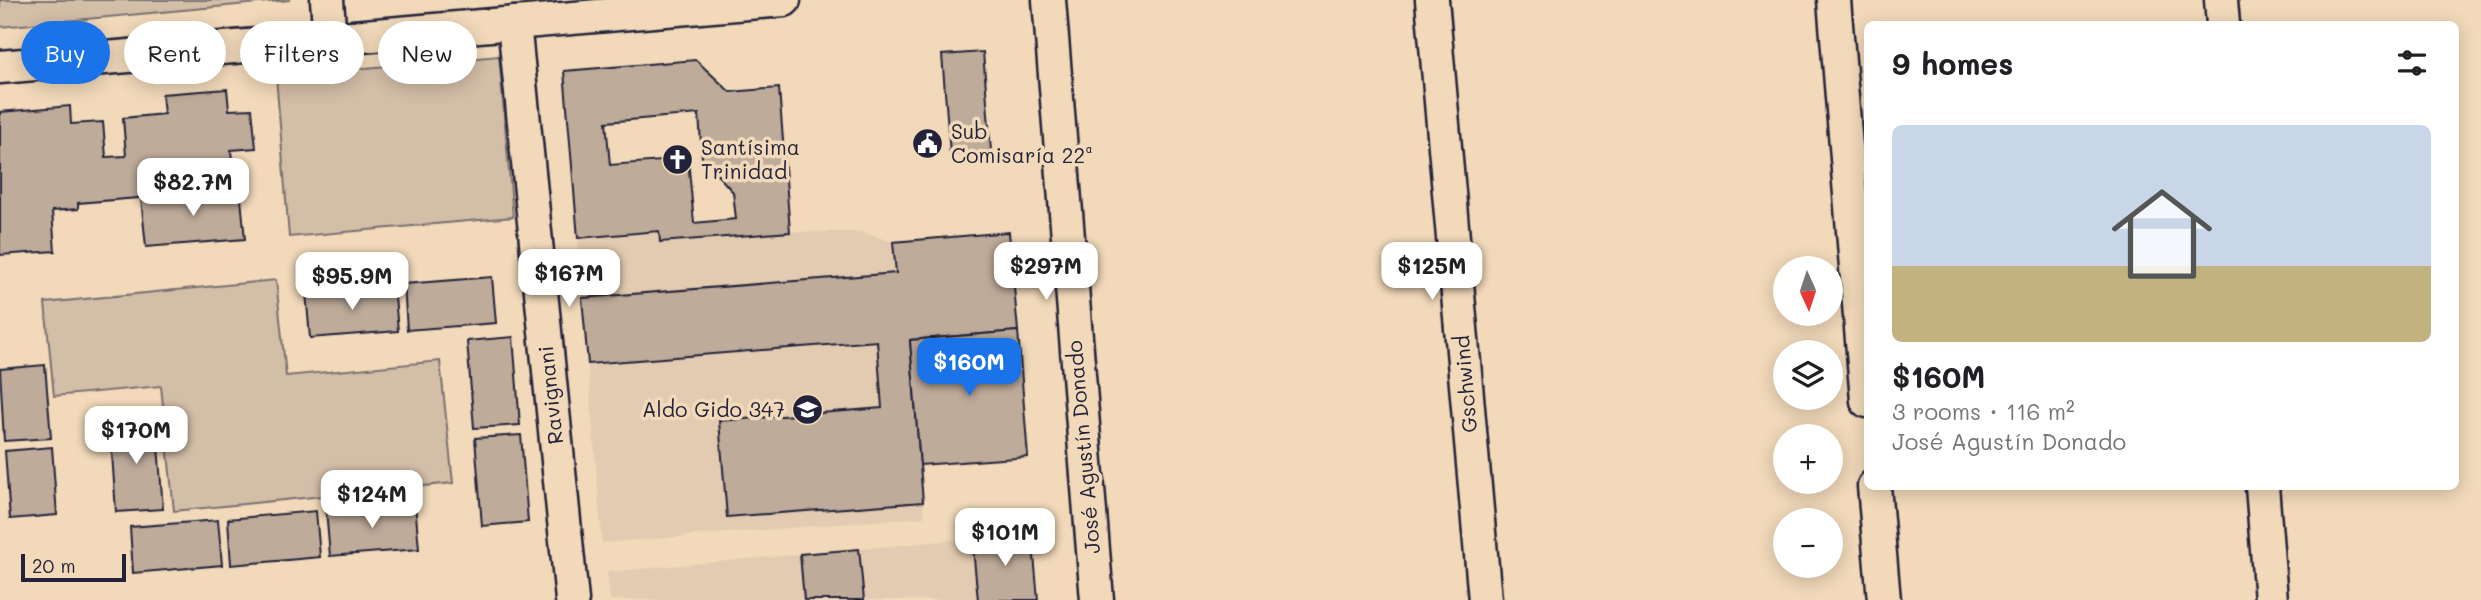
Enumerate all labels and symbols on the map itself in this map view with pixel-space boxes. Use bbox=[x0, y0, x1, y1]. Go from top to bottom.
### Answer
place label: Sub Comisaría 22ª bbox=[951, 117, 1093, 168]
public building icon: Sub Comisaría 22ª bbox=[911, 127, 945, 161]
place label: Santísima Trinidad bbox=[701, 133, 800, 184]
church icon: Santísima Trinidad bbox=[661, 143, 695, 177]
pin: $82.7M bbox=[136, 158, 250, 218]
pin: $297M bbox=[997, 243, 1095, 302]
pin: $125M bbox=[1383, 243, 1481, 302]
pin: $167M bbox=[520, 250, 618, 309]
pin: $95.9M bbox=[295, 252, 409, 312]
north arrow bbox=[1773, 256, 1843, 326]
street label: Gschwind bbox=[1447, 334, 1482, 434]
pin: $160M bbox=[920, 338, 1018, 398]
street label: José Agustín Donado bbox=[1060, 339, 1105, 555]
street label: Ravignani bbox=[531, 344, 568, 446]
school or university icon: Aldo Gido 347 bbox=[791, 393, 825, 427]
place label: Aldo Gido 347 bbox=[642, 395, 785, 422]
pin: $170M bbox=[87, 406, 185, 466]
pin: $124M bbox=[323, 470, 421, 530]
pin: $101M bbox=[956, 508, 1054, 568]
scale bar bbox=[21, 551, 126, 583]

